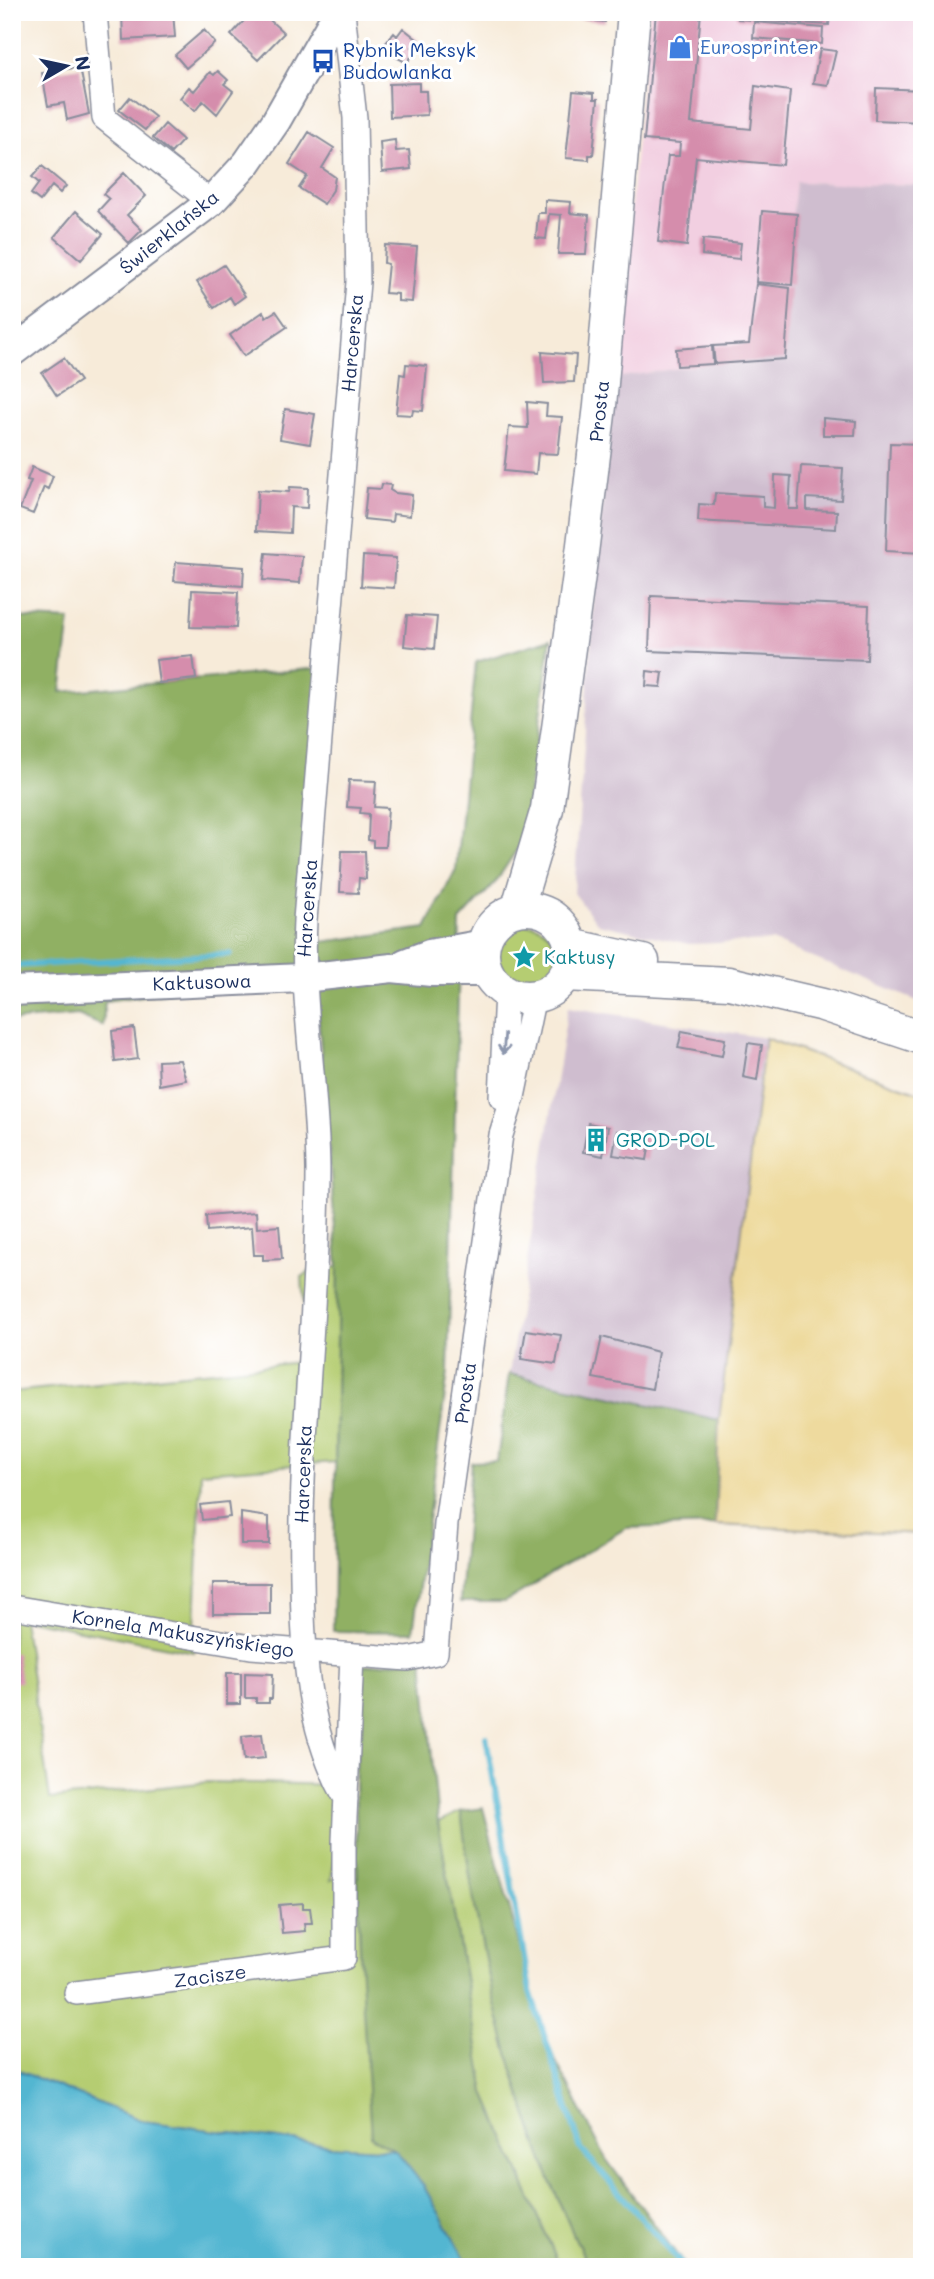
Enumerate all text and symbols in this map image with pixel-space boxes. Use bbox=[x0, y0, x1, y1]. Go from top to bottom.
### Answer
north arrow bbox=[32, 32, 102, 102]
shop icon: Eurosprinter bbox=[666, 33, 694, 61]
place label: Eurosprinter bbox=[700, 34, 819, 59]
place label: Rybnik Meksyk Budowlanka bbox=[343, 37, 476, 84]
bus stop icon: Rybnik Meksyk Budowlanka bbox=[309, 47, 337, 75]
text: N bbox=[70, 54, 97, 72]
street label: Świerklańska bbox=[114, 184, 224, 279]
street label: Harcerska bbox=[335, 293, 368, 393]
street label: Prosta bbox=[583, 379, 614, 443]
street label: Harcerska bbox=[291, 858, 322, 958]
place icon: Kaktusy bbox=[510, 943, 538, 971]
place label: Kaktusy bbox=[544, 944, 615, 969]
street label: Kaktusowa bbox=[152, 967, 252, 996]
one-way arrow bbox=[498, 1032, 511, 1055]
building icon: GROD-POL bbox=[582, 1126, 610, 1154]
place label: GROD-POL bbox=[616, 1127, 715, 1152]
street label: Prosta bbox=[448, 1361, 481, 1425]
street label: Harcerska bbox=[288, 1424, 317, 1524]
street label: Kornela Makuszyńskiego bbox=[70, 1603, 296, 1662]
street label: Zacisze bbox=[172, 1958, 248, 1993]

